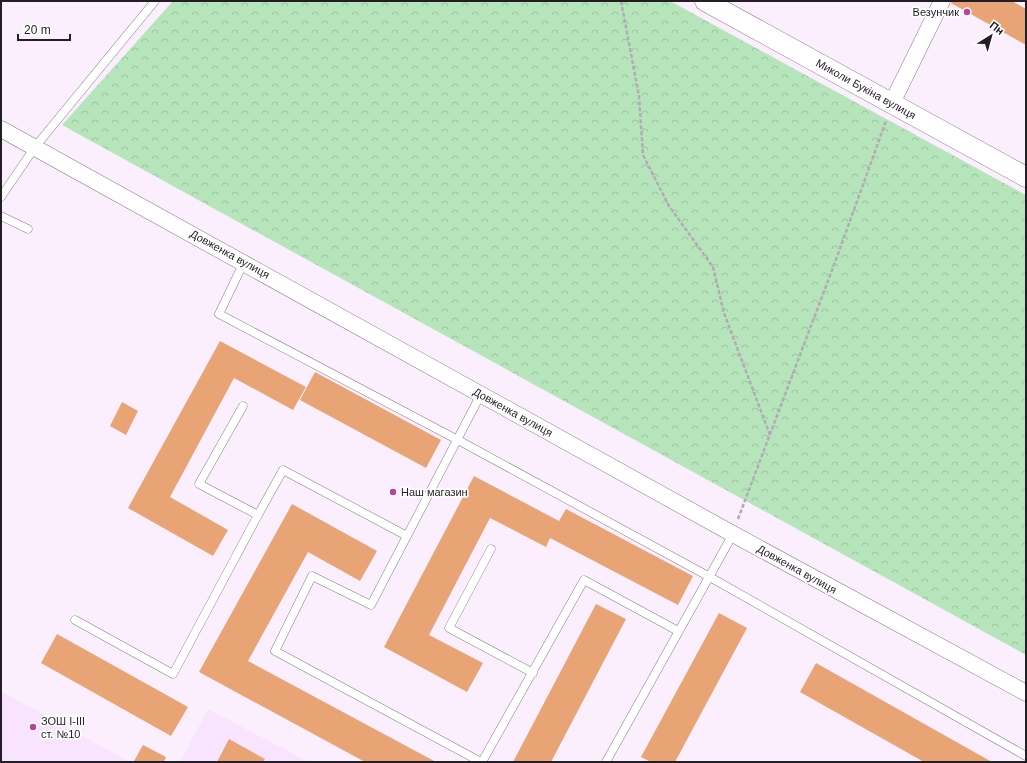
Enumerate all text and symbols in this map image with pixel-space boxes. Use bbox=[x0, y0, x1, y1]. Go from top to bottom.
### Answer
place label: Везунчик bbox=[913, 6, 959, 18]
marker: Везунчик bbox=[962, 7, 972, 17]
scale bar bbox=[18, 16, 70, 42]
north arrow bbox=[971, 16, 1011, 56]
text: Пн bbox=[988, 19, 1006, 37]
text: 20 m bbox=[24, 23, 51, 37]
street label: Миколи Букіна вулиця bbox=[814, 57, 918, 122]
street label: Довженка вулиця bbox=[188, 227, 272, 281]
street label: Довженка вулиця bbox=[471, 385, 555, 439]
place label: Наш магазин bbox=[401, 486, 468, 498]
marker: Наш магазин bbox=[388, 487, 398, 497]
street label: Довженка вулиця bbox=[755, 542, 839, 596]
place label: ЗОШ І-ІІІ ст. №10 bbox=[41, 715, 85, 740]
marker: ЗОШ І-ІІІ ст. №10 bbox=[28, 722, 38, 732]

